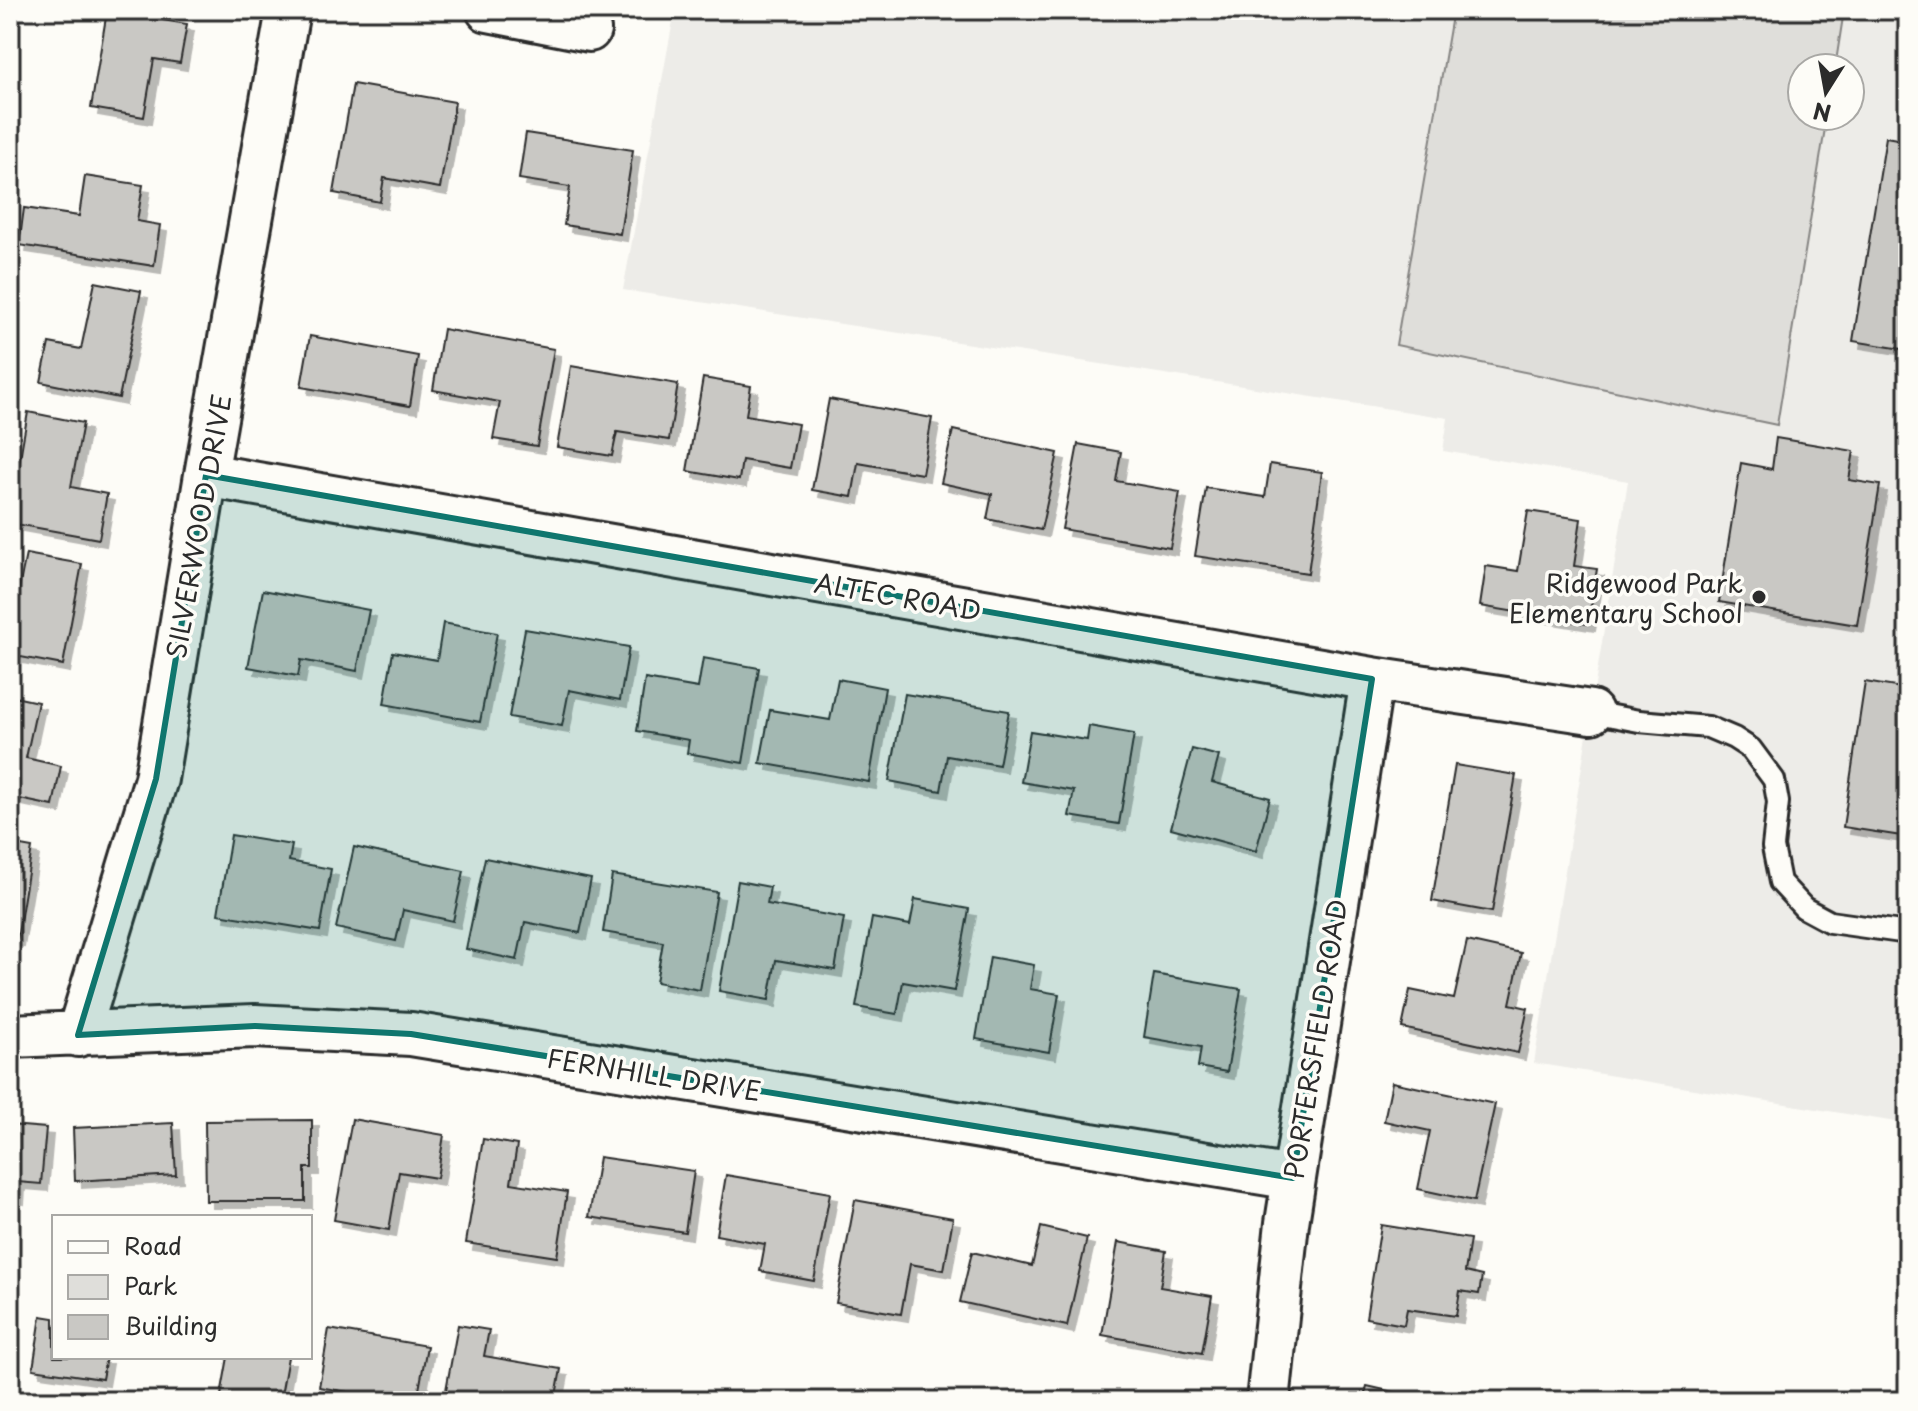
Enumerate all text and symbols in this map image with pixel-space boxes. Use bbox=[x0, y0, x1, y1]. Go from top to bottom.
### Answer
north arrow bbox=[1786, 52, 1866, 132]
text: N bbox=[1810, 95, 1834, 131]
street label: SILVERWOOD DRIVE bbox=[156, 391, 240, 661]
street label: ALTEC ROAD bbox=[812, 562, 984, 630]
place label: Ridgewood Park Elementary School bbox=[1509, 563, 1743, 632]
marker: Ridgewood Park Elementary School bbox=[1750, 588, 1768, 606]
street label: PORTERSFIELD ROAD bbox=[1274, 896, 1356, 1182]
street label: FERNHILL DRIVE bbox=[544, 1038, 764, 1110]
legend bbox=[52, 1215, 312, 1359]
text: Road bbox=[124, 1227, 182, 1263]
text: Park bbox=[124, 1267, 178, 1303]
text: Building bbox=[124, 1307, 218, 1343]

